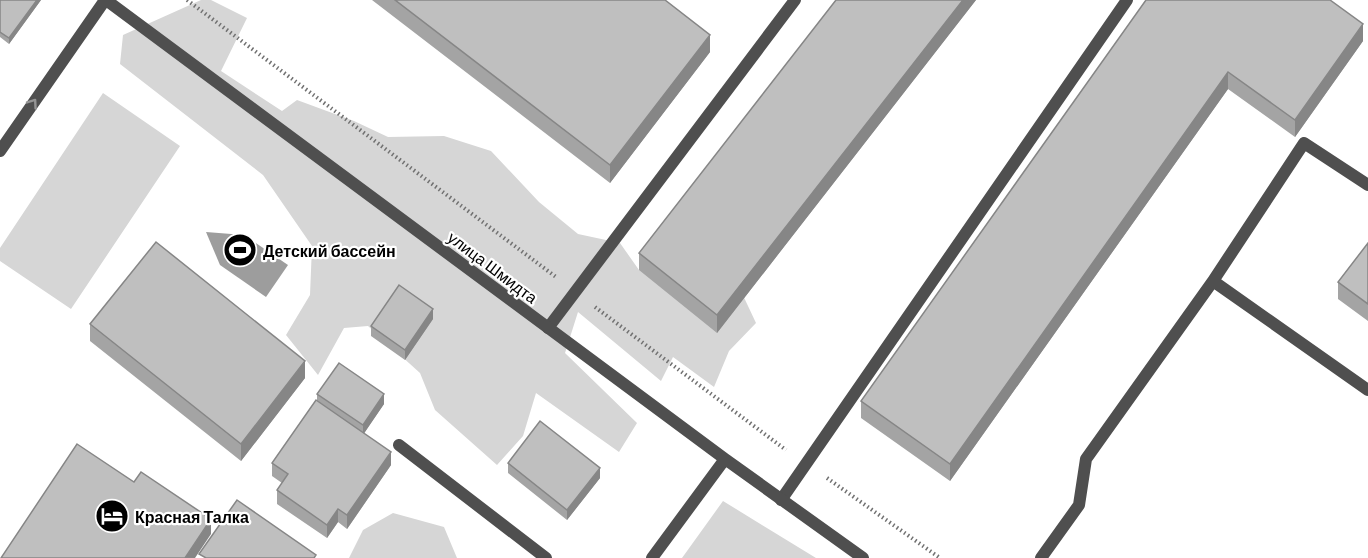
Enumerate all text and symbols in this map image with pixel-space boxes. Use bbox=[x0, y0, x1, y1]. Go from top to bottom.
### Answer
one-way arrow bbox=[26, 98, 37, 109]
street label: улица Шмидта bbox=[444, 227, 542, 307]
sports icon: Детский бассейн bbox=[222, 232, 258, 268]
place label: Детский бассейн bbox=[263, 241, 396, 260]
hotel icon: Красная Талка bbox=[94, 498, 130, 534]
place label: Красная Талка bbox=[135, 507, 249, 526]

